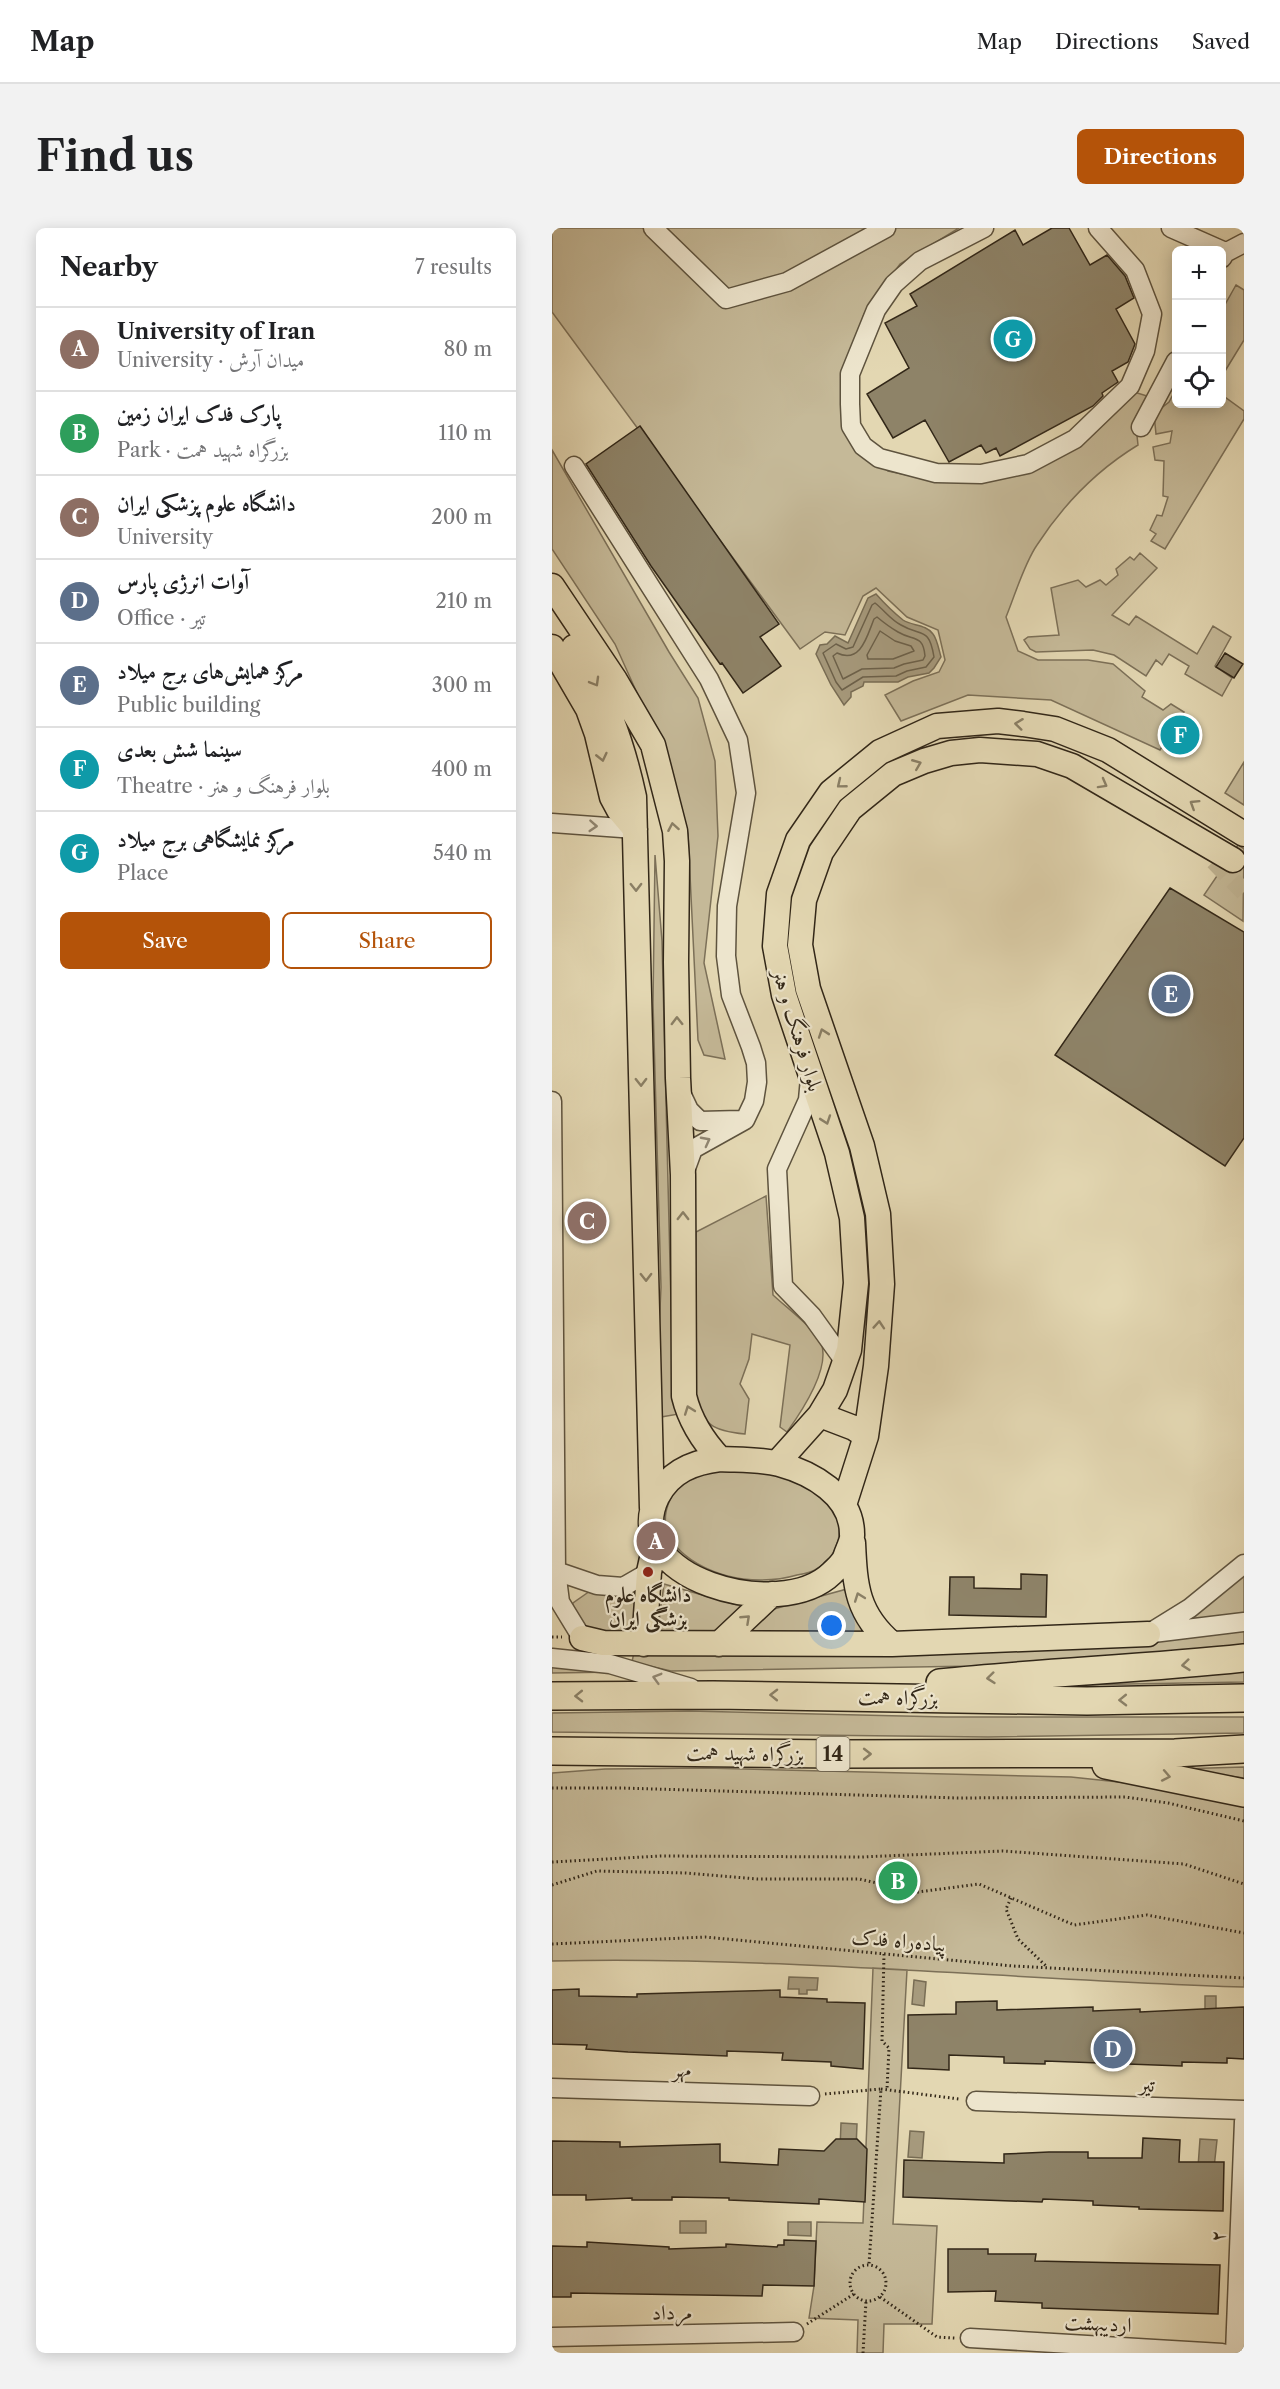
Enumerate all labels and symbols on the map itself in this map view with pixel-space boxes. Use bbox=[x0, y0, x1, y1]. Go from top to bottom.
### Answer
pin: G bbox=[994, 316, 1032, 362]
one-way arrow bbox=[588, 676, 600, 686]
pin: F bbox=[1160, 712, 1200, 758]
one-way arrow bbox=[1014, 718, 1023, 730]
one-way arrow bbox=[595, 752, 608, 762]
one-way arrow bbox=[911, 759, 922, 771]
one-way arrow bbox=[837, 776, 848, 787]
one-way arrow bbox=[1097, 776, 1108, 788]
one-way arrow bbox=[1190, 800, 1201, 811]
one-way arrow bbox=[589, 819, 598, 832]
one-way arrow bbox=[667, 822, 680, 832]
one-way arrow bbox=[630, 883, 643, 892]
street label: بلوار فرهنگ و هنر bbox=[766, 964, 829, 1095]
pin: E bbox=[1152, 972, 1190, 1017]
one-way arrow bbox=[671, 1017, 683, 1026]
one-way arrow bbox=[818, 1028, 831, 1039]
one-way arrow bbox=[635, 1078, 648, 1087]
one-way arrow bbox=[819, 1114, 831, 1125]
one-way arrow bbox=[700, 1137, 711, 1148]
pin: C bbox=[567, 1198, 606, 1244]
one-way arrow bbox=[677, 1212, 689, 1221]
one-way arrow bbox=[640, 1273, 652, 1282]
one-way arrow bbox=[872, 1320, 885, 1329]
one-way arrow bbox=[683, 1406, 696, 1416]
pin: A bbox=[636, 1518, 676, 1564]
marker: دانشگاه علوم بزشگى ايران bbox=[641, 1565, 655, 1579]
place label: دانشگاه علوم بزشگى ايران bbox=[605, 1581, 691, 1633]
one-way arrow bbox=[854, 1592, 867, 1603]
your location bbox=[817, 1611, 846, 1640]
one-way arrow bbox=[739, 1615, 749, 1626]
one-way arrow bbox=[1181, 1658, 1190, 1670]
one-way arrow bbox=[987, 1671, 996, 1684]
one-way arrow bbox=[652, 1673, 662, 1685]
street label: بزرگراه همت bbox=[858, 1683, 939, 1711]
one-way arrow bbox=[770, 1689, 779, 1701]
one-way arrow bbox=[575, 1690, 584, 1702]
one-way arrow bbox=[1118, 1694, 1127, 1706]
road number: 14 bbox=[816, 1737, 850, 1771]
street label: بزرگراه شهید همت bbox=[686, 1738, 804, 1769]
one-way arrow bbox=[863, 1748, 872, 1760]
one-way arrow bbox=[1160, 1769, 1170, 1782]
pin: B bbox=[878, 1858, 918, 1904]
street label: پیاده‌راه فدک bbox=[850, 1923, 948, 1960]
pin: D bbox=[1094, 2026, 1132, 2072]
street label: مهر bbox=[670, 2056, 692, 2084]
street label: تیر bbox=[1137, 2071, 1156, 2097]
street label: ۲ bbox=[1204, 2229, 1230, 2243]
street label: مرداد bbox=[651, 2299, 693, 2328]
street label: اردیبهشت bbox=[1064, 2309, 1132, 2339]

